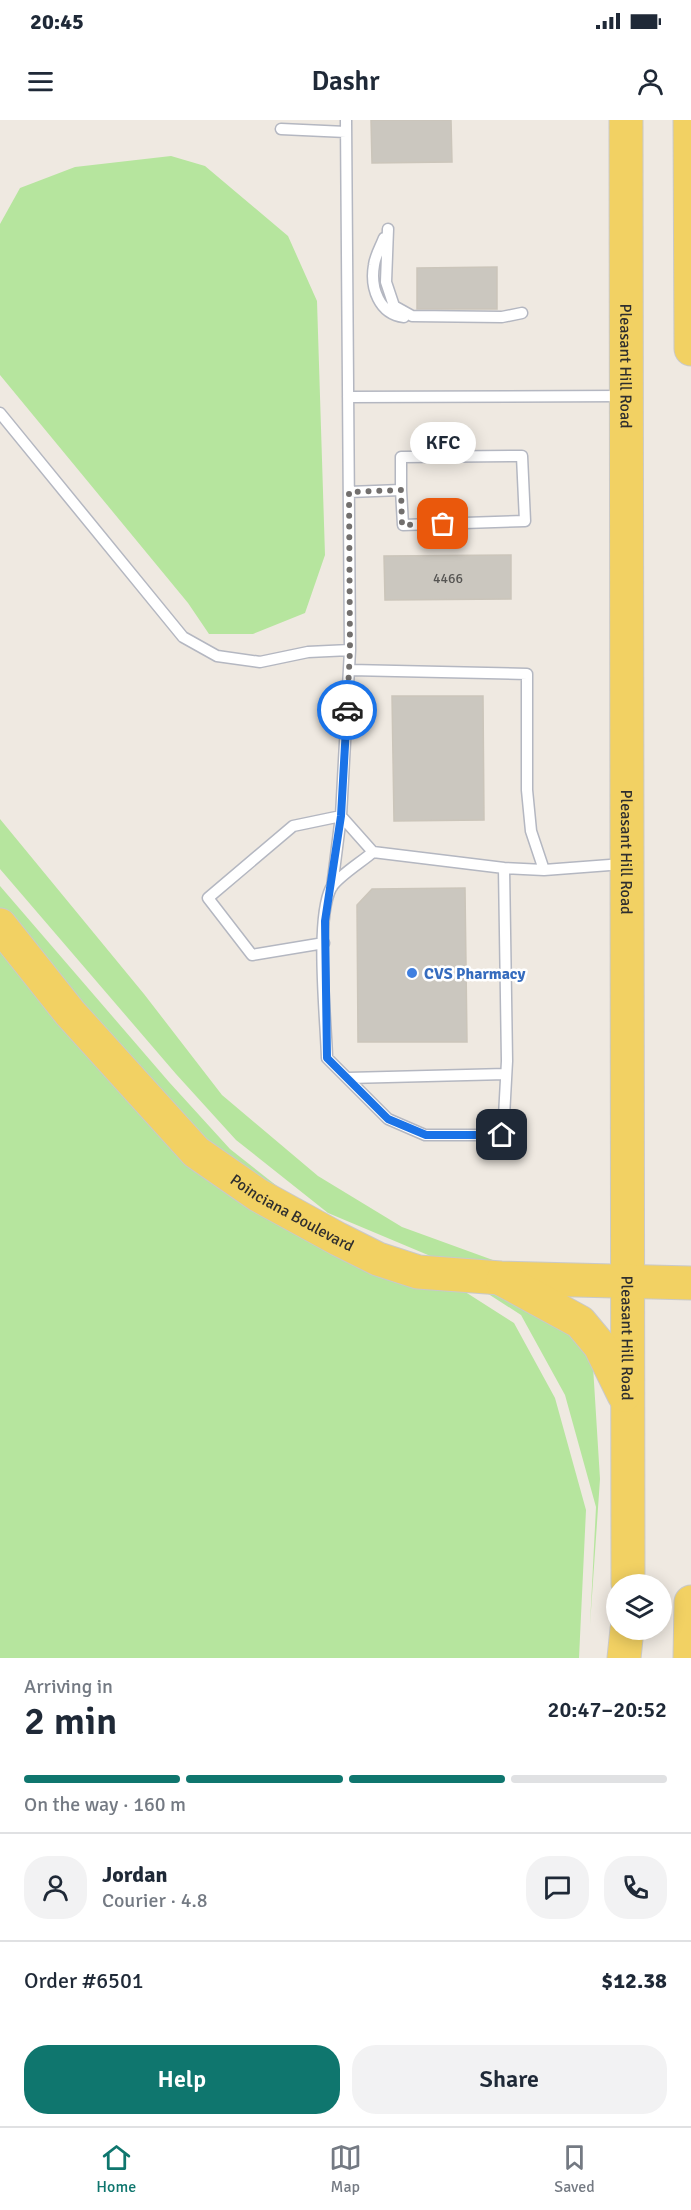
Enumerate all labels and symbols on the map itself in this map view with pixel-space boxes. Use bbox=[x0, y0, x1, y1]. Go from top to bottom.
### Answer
street label: Pleasant Hill Road bbox=[615, 304, 635, 428]
callout: KFC bbox=[410, 422, 476, 464]
pin bbox=[417, 498, 468, 549]
house number: 4466 bbox=[433, 570, 463, 587]
courier bbox=[317, 680, 377, 740]
street label: Pleasant Hill Road bbox=[616, 790, 636, 914]
place label: CVS Pharmacy bbox=[424, 964, 525, 984]
marker: CVS Pharmacy bbox=[405, 966, 419, 980]
pin bbox=[476, 1109, 527, 1160]
street label: Poinciana Boulevard bbox=[226, 1170, 357, 1256]
street label: Pleasant Hill Road bbox=[617, 1276, 637, 1400]

